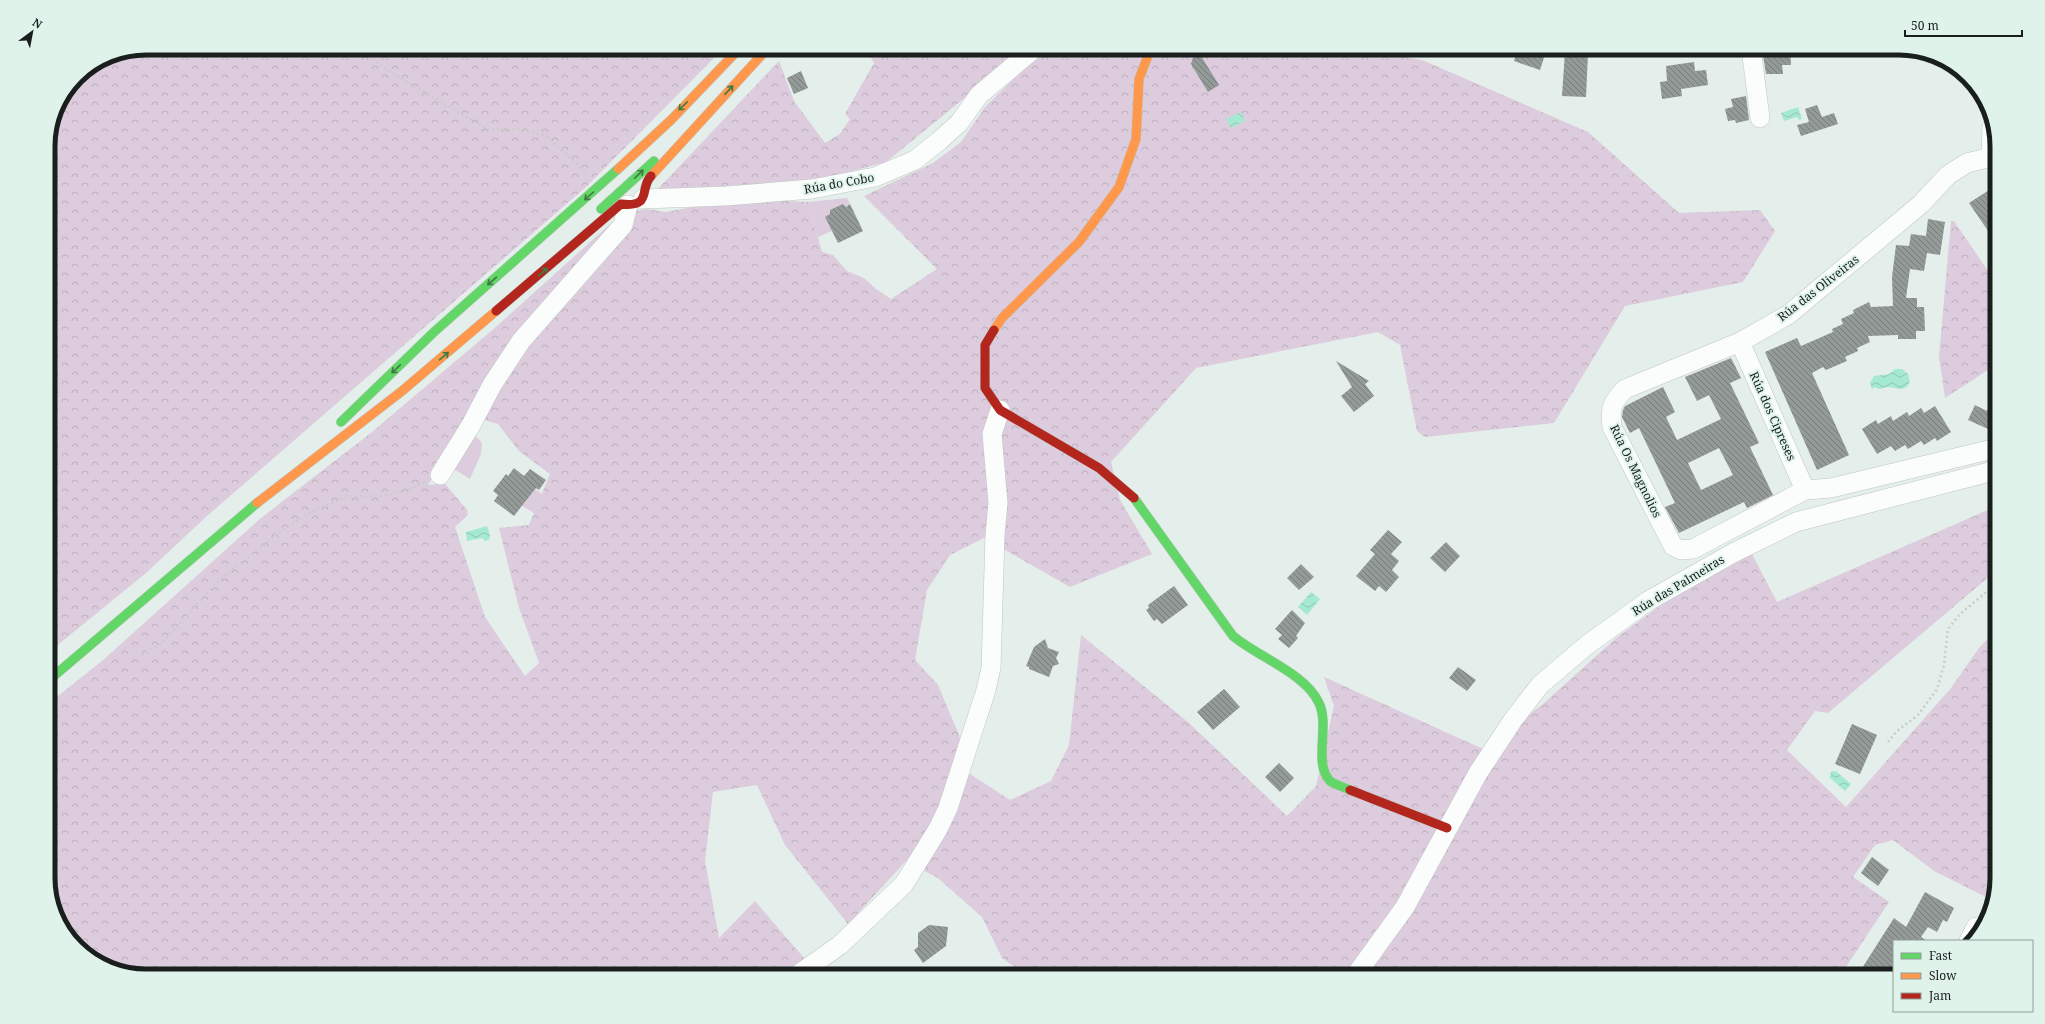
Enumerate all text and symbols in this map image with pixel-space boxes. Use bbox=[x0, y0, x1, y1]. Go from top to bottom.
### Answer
north arrow bbox=[12, 12, 52, 52]
scale bar bbox=[1905, 12, 2022, 38]
text: N bbox=[30, 14, 45, 32]
text: 50 m bbox=[1911, 17, 1939, 34]
one-way arrow bbox=[724, 85, 734, 95]
one-way arrow bbox=[679, 101, 689, 110]
street label: Rúa do Cobo bbox=[802, 168, 876, 198]
one-way arrow bbox=[634, 170, 644, 179]
one-way arrow bbox=[584, 191, 595, 200]
street label: Rúa das Oliveiras bbox=[1774, 251, 1862, 325]
one-way arrow bbox=[538, 267, 548, 276]
one-way arrow bbox=[486, 277, 497, 286]
one-way arrow bbox=[439, 351, 450, 360]
one-way arrow bbox=[391, 364, 401, 374]
street label: Rúa dos Cipreses bbox=[1746, 369, 1800, 463]
street label: Rúa Os Magnolios bbox=[1606, 422, 1666, 520]
street label: Rúa das Palmeiras bbox=[1629, 551, 1727, 619]
legend bbox=[1893, 940, 2033, 1012]
text: Fast bbox=[1929, 947, 1952, 964]
text: Slow bbox=[1929, 967, 1957, 984]
text: Jam bbox=[1928, 987, 1951, 1004]

